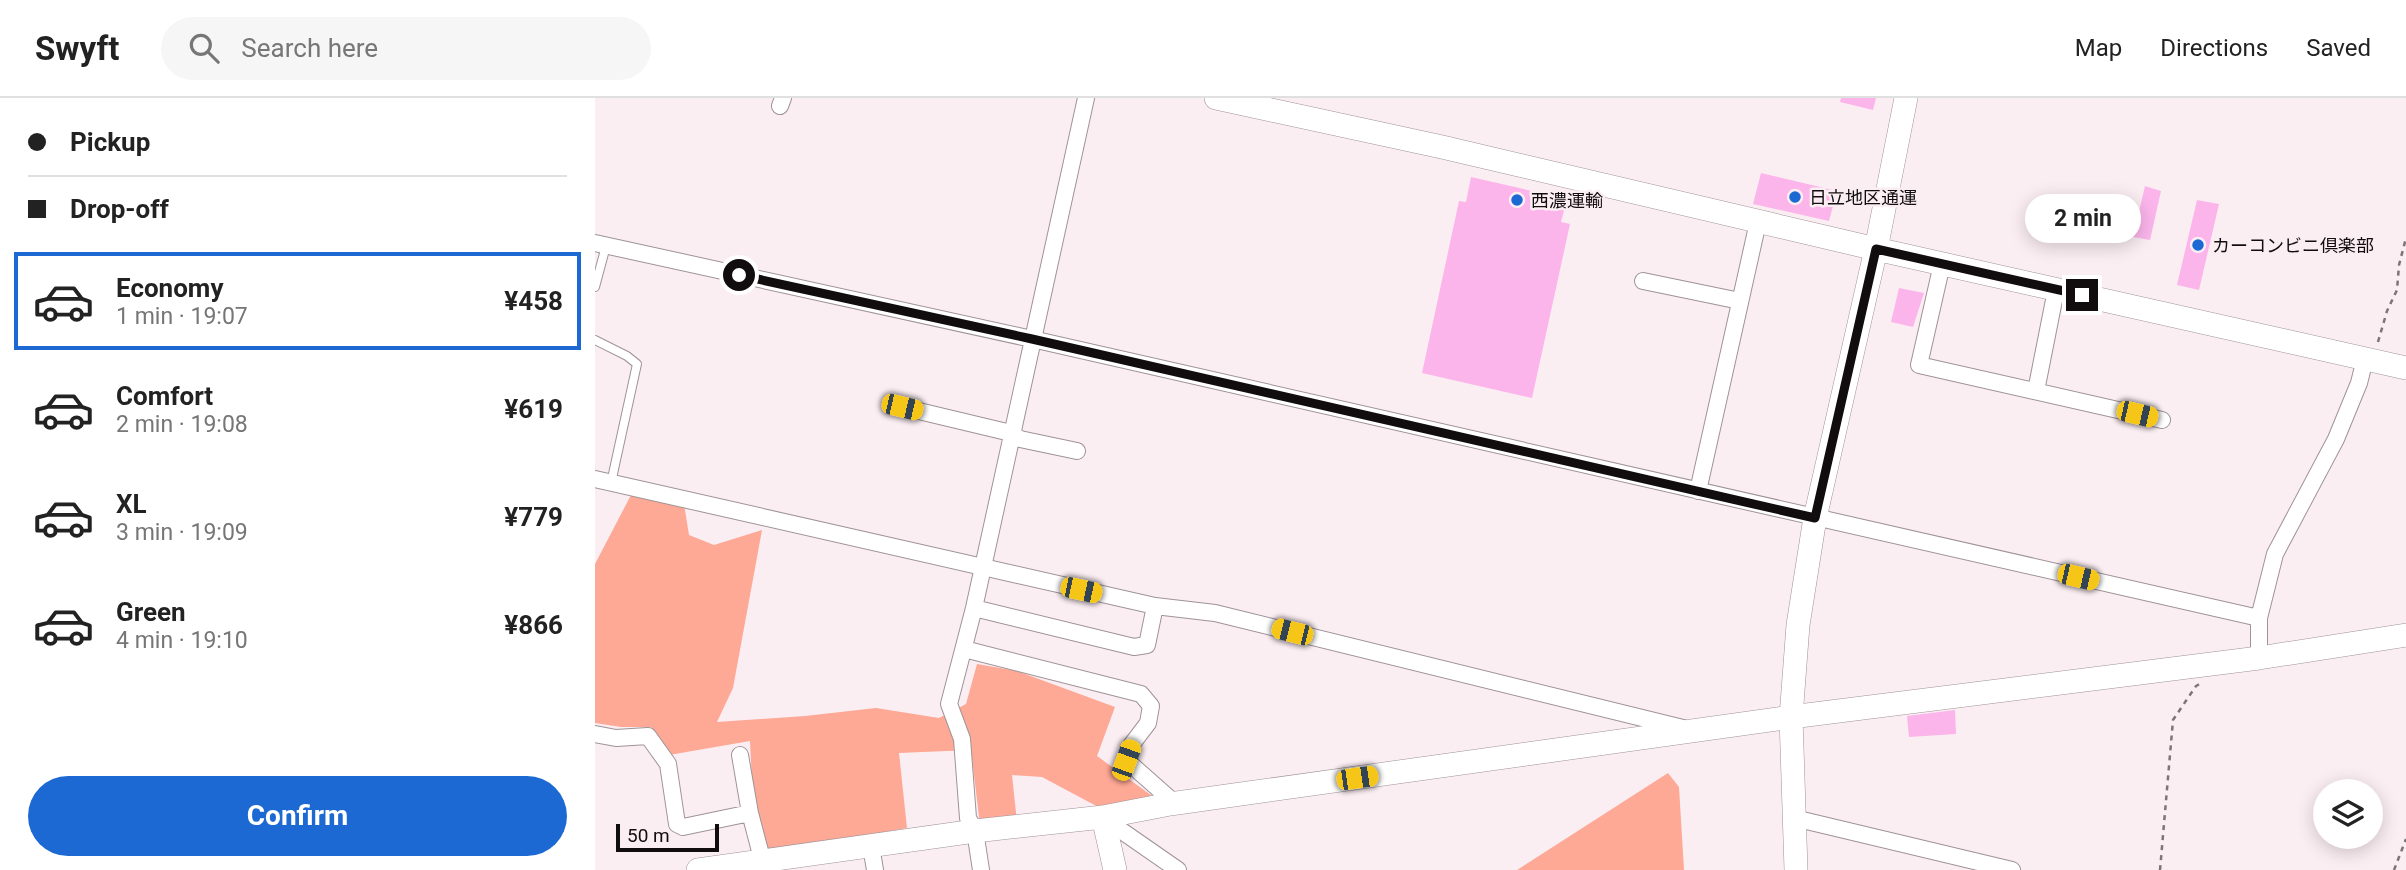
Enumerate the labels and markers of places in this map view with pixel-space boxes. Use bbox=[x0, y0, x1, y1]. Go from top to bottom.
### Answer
place label: 日立地区通運 bbox=[1809, 187, 1917, 208]
marker: 日立地区通運 bbox=[1787, 189, 1803, 205]
place label: 西濃運輸 bbox=[1531, 190, 1603, 211]
marker: 西濃運輸 bbox=[1509, 192, 1525, 208]
place label: カーコンビニ倶楽部 bbox=[2212, 235, 2374, 256]
marker: カーコンビニ倶楽部 bbox=[2190, 237, 2206, 253]

